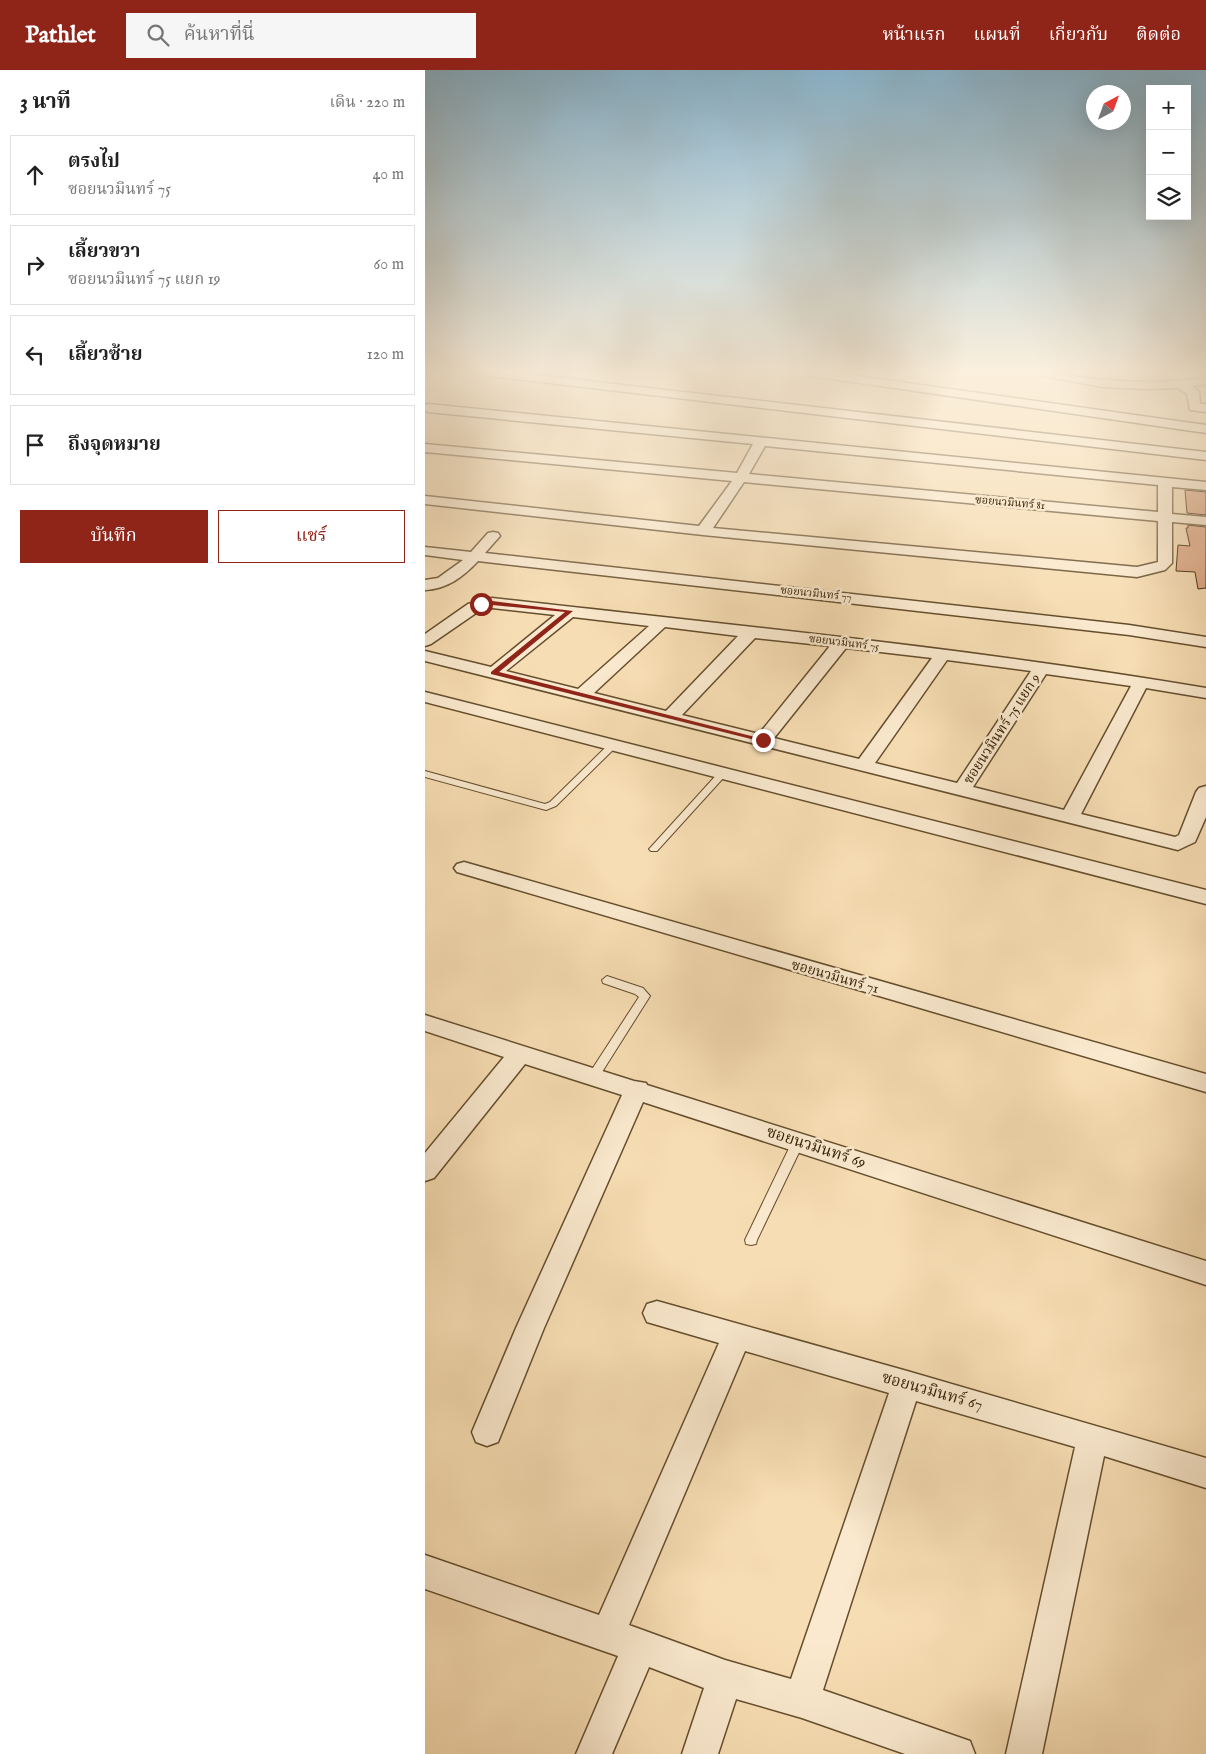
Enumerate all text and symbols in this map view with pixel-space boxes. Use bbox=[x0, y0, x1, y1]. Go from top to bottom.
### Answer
search box bbox=[126, 13, 476, 58]
text: Pathlet bbox=[25, 20, 96, 51]
icon: search bbox=[144, 21, 172, 49]
text: ค้นหาที่นี่ bbox=[184, 23, 255, 47]
text: หน้าแรก bbox=[882, 24, 945, 47]
text: แผนที่ bbox=[973, 24, 1021, 47]
text: เกี่ยวกับ bbox=[1049, 24, 1108, 47]
text: ติดต่อ bbox=[1136, 24, 1181, 47]
north arrow bbox=[1086, 85, 1131, 130]
map controls bbox=[1146, 85, 1191, 220]
button: + bbox=[1146, 85, 1191, 130]
text: 3 นาที bbox=[20, 89, 71, 116]
text: เดิน · 220 m bbox=[330, 93, 405, 113]
button: − bbox=[1146, 130, 1191, 175]
text: ตรงไป bbox=[68, 150, 120, 174]
icon: ahead bbox=[21, 161, 49, 189]
text: 40 m bbox=[372, 165, 404, 185]
button: layers bbox=[1146, 175, 1191, 220]
text: ซอยนวมินทร์ 75 bbox=[68, 180, 171, 200]
text: เลี้ยวขวา bbox=[68, 240, 140, 264]
icon: right bbox=[21, 251, 49, 279]
text: 60 m bbox=[374, 255, 404, 275]
text: ซอยนวมินทร์ 75 แยก 19 bbox=[68, 270, 221, 290]
icon: left bbox=[21, 341, 49, 369]
text: เลี้ยวซ้าย bbox=[68, 343, 142, 367]
text: 120 m bbox=[367, 345, 404, 365]
icon: arrive bbox=[21, 431, 49, 459]
text: ถึงจุดหมาย bbox=[68, 433, 161, 457]
street label: ซอยนวมินทร์ 81 bbox=[974, 493, 1046, 513]
button: บันทึก bbox=[20, 510, 208, 563]
button: แชร์ bbox=[218, 510, 405, 563]
street label: ซอยนวมินทร์ 77 bbox=[779, 583, 853, 605]
route start bbox=[470, 593, 493, 616]
street label: ซอยนวมินทร์ 75 bbox=[808, 632, 880, 654]
street label: ซอยนวมินทร์ 75 แยก 9 bbox=[959, 670, 1044, 788]
route end bbox=[752, 729, 775, 752]
street label: ซอยนวมินทร์ 71 bbox=[789, 955, 881, 998]
street label: ซอยนวมินทร์ 69 bbox=[764, 1122, 869, 1173]
street label: ซอยนวมินทร์ 67 bbox=[879, 1367, 985, 1416]

